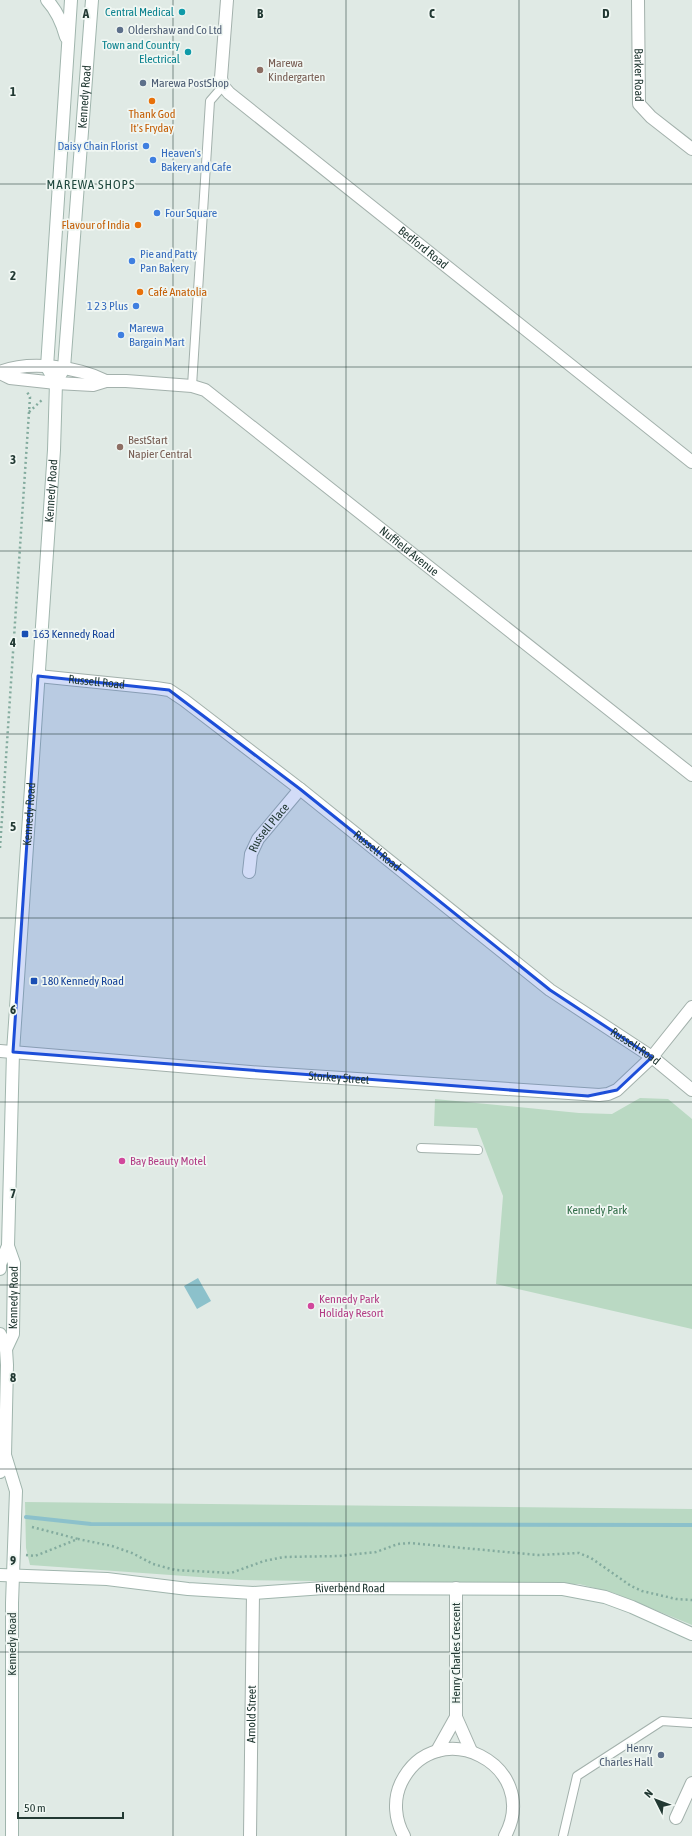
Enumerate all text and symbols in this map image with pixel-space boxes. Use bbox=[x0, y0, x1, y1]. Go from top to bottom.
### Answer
place label: Central Medical bbox=[105, 5, 175, 19]
text: A bbox=[82, 6, 90, 21]
text: B bbox=[257, 6, 264, 21]
text: C bbox=[429, 6, 435, 21]
text: D bbox=[602, 6, 610, 21]
marker: Central Medical bbox=[177, 7, 187, 17]
place label: Oldershaw and Co Ltd bbox=[128, 23, 222, 37]
marker: Oldershaw and Co Ltd bbox=[115, 25, 125, 35]
place label: Town and Country Electrical bbox=[102, 38, 181, 66]
marker: Town and Country Electrical bbox=[183, 47, 193, 57]
street label: Barker Road bbox=[631, 48, 646, 102]
place label: Marewa Kindergarten bbox=[268, 56, 325, 84]
street label: Kennedy Road bbox=[75, 65, 94, 129]
marker: Marewa Kindergarten bbox=[255, 65, 265, 75]
place label: Marewa PostShop bbox=[151, 76, 229, 90]
marker: Marewa PostShop bbox=[138, 78, 148, 88]
text: 1 bbox=[10, 84, 16, 99]
marker: Thank God It's Fryday bbox=[147, 96, 157, 106]
place label: Thank God It's Fryday bbox=[129, 107, 175, 135]
place label: Daisy Chain Florist bbox=[58, 139, 139, 153]
marker: Daisy Chain Florist bbox=[141, 141, 151, 151]
place label: Heaven's Bakery and Cafe bbox=[161, 146, 231, 174]
marker: Heaven's Bakery and Cafe bbox=[148, 155, 158, 165]
district label: MAREWA SHOPS bbox=[47, 177, 135, 192]
place label: Four Square bbox=[165, 206, 217, 220]
marker: Four Square bbox=[152, 208, 162, 218]
place label: Flavour of India bbox=[61, 218, 130, 232]
marker: Flavour of India bbox=[133, 220, 143, 230]
street label: Bedford Road bbox=[396, 224, 451, 272]
place label: Pie and Patty Pan Bakery bbox=[140, 247, 197, 275]
marker: Pie and Patty Pan Bakery bbox=[127, 256, 137, 266]
text: 2 bbox=[10, 268, 16, 283]
place label: Café Anatolia bbox=[148, 285, 207, 299]
marker: Café Anatolia bbox=[135, 287, 145, 297]
place label: 1 2 3 Plus bbox=[87, 299, 128, 313]
marker: 1 2 3 Plus bbox=[131, 301, 141, 311]
place label: Marewa Bargain Mart bbox=[129, 321, 185, 349]
marker: Marewa Bargain Mart bbox=[116, 330, 126, 340]
place label: BestStart Napier Central bbox=[128, 433, 193, 461]
marker: BestStart Napier Central bbox=[115, 442, 125, 452]
text: 3 bbox=[10, 452, 16, 467]
street label: Kennedy Road bbox=[42, 459, 60, 523]
street label: Nuffield Avenue bbox=[377, 524, 441, 579]
place label: 163 Kennedy Road bbox=[33, 627, 115, 641]
marker: 163 Kennedy Road bbox=[20, 629, 30, 639]
text: 4 bbox=[9, 635, 16, 650]
street label: Russell Road bbox=[68, 672, 126, 692]
street label: Kennedy Road bbox=[20, 782, 38, 846]
street label: Russell Place bbox=[246, 800, 292, 855]
text: 5 bbox=[10, 819, 16, 834]
street label: Russell Road bbox=[351, 828, 404, 874]
place label: 180 Kennedy Road bbox=[42, 974, 124, 988]
marker: 180 Kennedy Road bbox=[29, 976, 39, 986]
text: 6 bbox=[10, 1002, 16, 1017]
street label: Russell Road bbox=[608, 1025, 663, 1068]
street label: Storkey Street bbox=[308, 1069, 370, 1087]
place label: Bay Beauty Motel bbox=[130, 1154, 207, 1168]
marker: Bay Beauty Motel bbox=[117, 1156, 127, 1166]
text: 7 bbox=[10, 1186, 16, 1201]
park label: Kennedy Park bbox=[567, 1203, 628, 1217]
street label: Kennedy Road bbox=[6, 1266, 21, 1329]
place label: Kennedy Park Holiday Resort bbox=[319, 1292, 384, 1320]
marker: Kennedy Park Holiday Resort bbox=[306, 1301, 316, 1311]
text: 8 bbox=[10, 1370, 16, 1385]
text: 9 bbox=[10, 1553, 16, 1568]
street label: Riverbend Road bbox=[315, 1581, 385, 1596]
street label: Henry Charles Crescent bbox=[449, 1602, 463, 1703]
street label: Kennedy Road bbox=[5, 1612, 19, 1676]
street label: Arnold Street bbox=[244, 1685, 259, 1743]
place label: Henry Charles Hall bbox=[599, 1741, 654, 1769]
marker: Henry Charles Hall bbox=[656, 1750, 666, 1760]
north arrow bbox=[636, 1780, 676, 1820]
text: N bbox=[642, 1787, 655, 1800]
scale bar bbox=[18, 1794, 123, 1820]
text: 50 m bbox=[24, 1801, 46, 1815]

